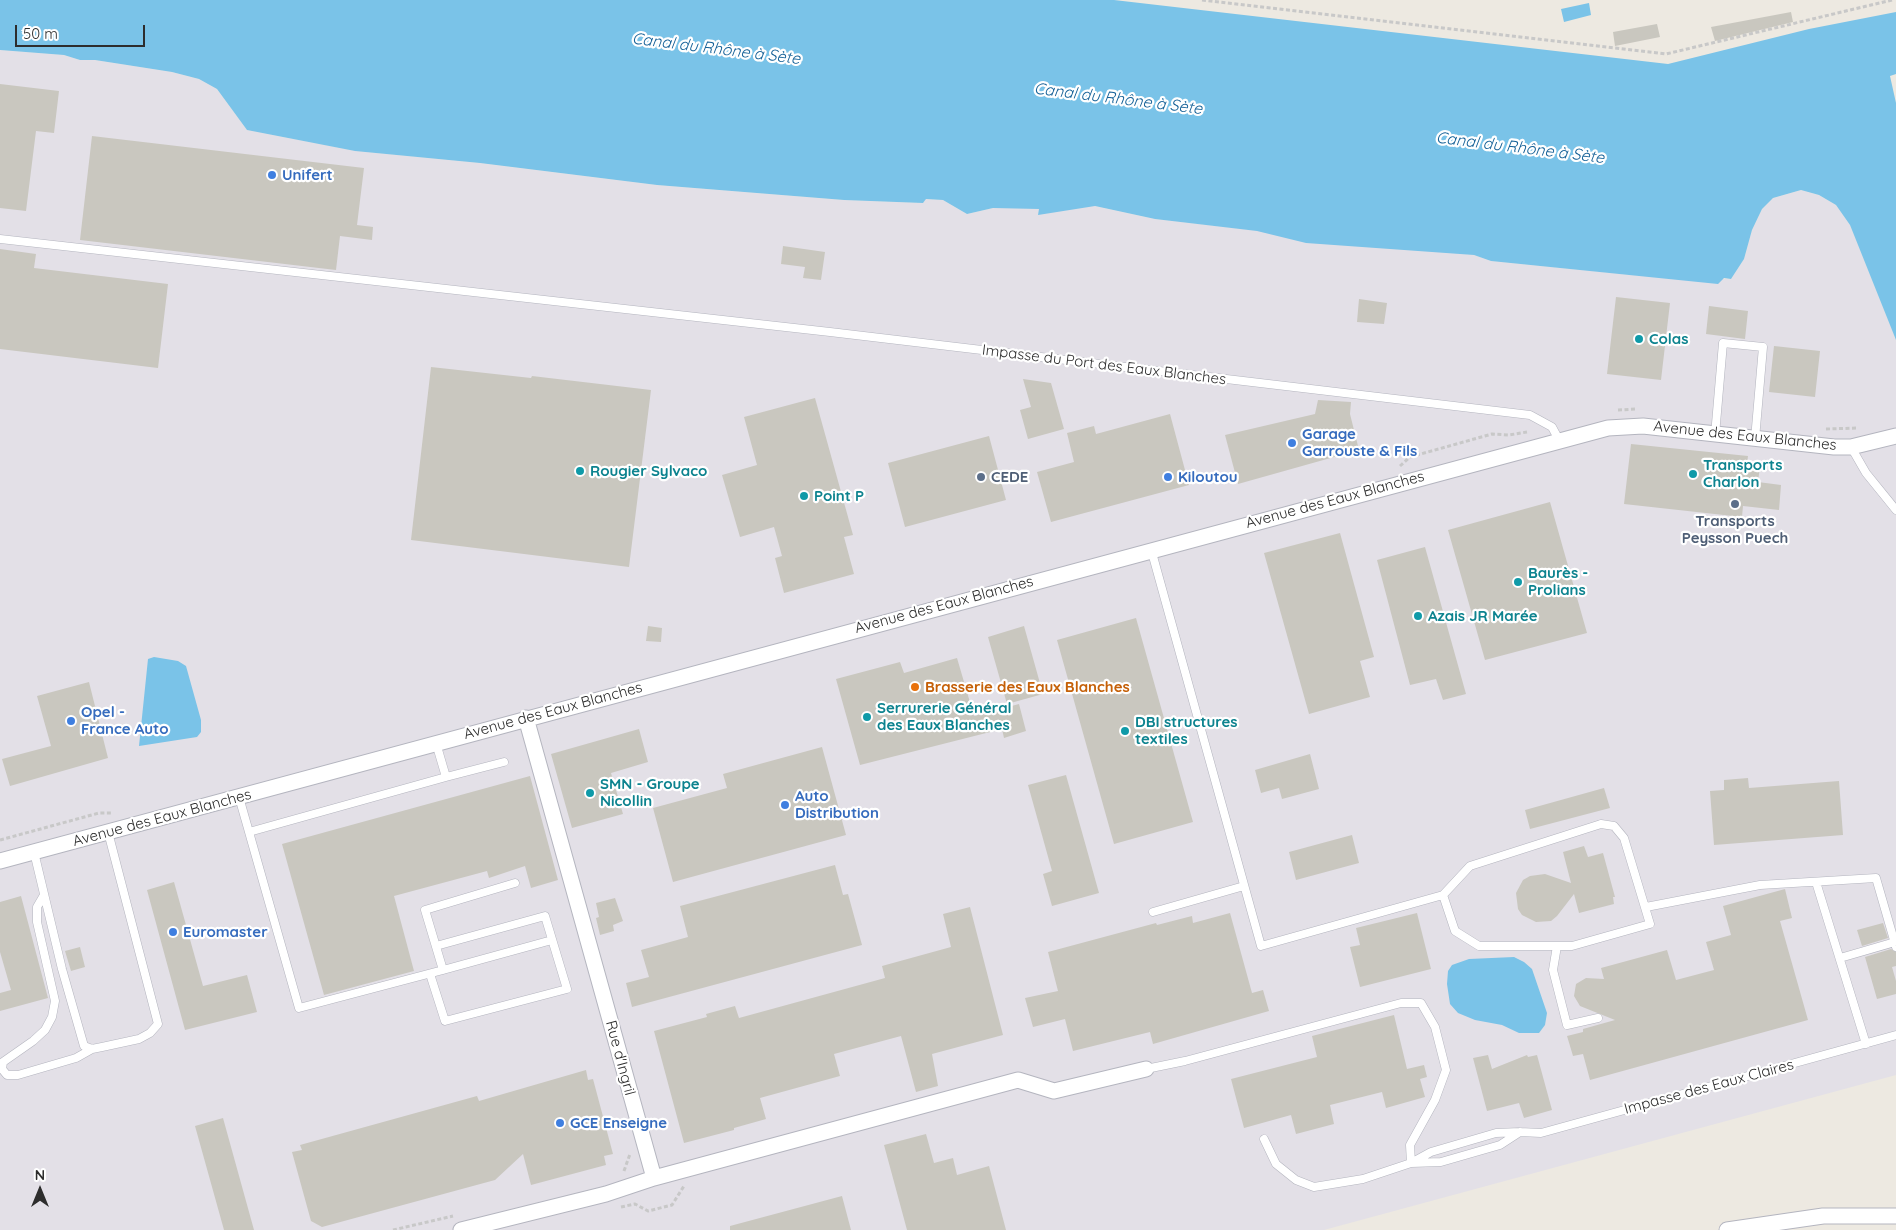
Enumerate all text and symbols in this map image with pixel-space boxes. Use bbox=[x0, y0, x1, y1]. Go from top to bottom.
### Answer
scale bar bbox=[18, 15, 148, 47]
text: 50 m bbox=[23, 24, 58, 43]
water label: Canal du Rhône à Sète bbox=[631, 29, 801, 69]
water label: Canal du Rhône à Sète bbox=[1033, 79, 1203, 119]
water label: Canal du Rhône à Sète bbox=[1435, 128, 1605, 168]
place label: Unifert bbox=[282, 166, 333, 184]
marker: Unifert bbox=[266, 169, 278, 181]
place label: Colas bbox=[1649, 330, 1688, 348]
marker: Colas bbox=[1633, 333, 1645, 345]
street label: Impasse du Port des Eaux Blanches bbox=[981, 341, 1227, 389]
street label: Avenue des Eaux Blanches bbox=[1652, 417, 1838, 455]
place label: Garage Garrouste & Fils bbox=[1302, 425, 1417, 460]
marker: Garage Garrouste & Fils bbox=[1286, 437, 1298, 449]
place label: Transports Charlon bbox=[1703, 456, 1782, 491]
place label: Rougier Sylvaco bbox=[590, 462, 707, 480]
marker: Rougier Sylvaco bbox=[574, 465, 586, 477]
street label: Avenue des Eaux Blanches bbox=[1244, 467, 1426, 533]
place label: CEDE bbox=[991, 468, 1028, 486]
place label: Kiloutou bbox=[1178, 468, 1238, 486]
marker: Transports Charlon bbox=[1687, 468, 1699, 480]
marker: CEDE bbox=[975, 471, 987, 483]
marker: Kiloutou bbox=[1162, 471, 1174, 483]
place label: Point P bbox=[814, 487, 864, 505]
marker: Point P bbox=[798, 490, 810, 502]
marker: Transports Peysson Puech bbox=[1729, 498, 1741, 510]
place label: Transports Peysson Puech bbox=[1682, 512, 1788, 547]
place label: Baurès - Prolians bbox=[1528, 564, 1588, 599]
street label: Avenue des Eaux Blanches bbox=[853, 572, 1035, 638]
marker: Baurès - Prolians bbox=[1512, 576, 1524, 588]
place label: Azais JR Marée bbox=[1428, 607, 1538, 625]
marker: Azais JR Marée bbox=[1412, 610, 1424, 622]
street label: Avenue des Eaux Blanches bbox=[462, 678, 644, 744]
place label: Brasserie des Eaux Blanches bbox=[925, 678, 1130, 696]
marker: Brasserie des Eaux Blanches bbox=[909, 681, 921, 693]
place label: Serrurerie Général des Eaux Blanches bbox=[877, 699, 1012, 734]
place label: Opel - France Auto bbox=[81, 703, 168, 738]
marker: Serrurerie Général des Eaux Blanches bbox=[861, 711, 873, 723]
place label: DBI structures textiles bbox=[1135, 713, 1238, 748]
marker: Opel - France Auto bbox=[65, 715, 77, 727]
marker: DBI structures textiles bbox=[1119, 725, 1131, 737]
place label: SMN - Groupe Nicollin bbox=[600, 775, 700, 810]
street label: Avenue des Eaux Blanches bbox=[71, 785, 253, 851]
marker: SMN - Groupe Nicollin bbox=[584, 787, 596, 799]
place label: Auto Distribution bbox=[795, 787, 879, 822]
marker: Auto Distribution bbox=[779, 799, 791, 811]
place label: Euromaster bbox=[183, 923, 268, 941]
marker: Euromaster bbox=[167, 926, 179, 938]
street label: Rue d'Ingril bbox=[601, 1018, 639, 1098]
street label: Impasse des Eaux Claires bbox=[1622, 1056, 1796, 1118]
place label: GCE Enseigne bbox=[570, 1114, 667, 1132]
marker: GCE Enseigne bbox=[554, 1117, 566, 1129]
north arrow bbox=[15, 1165, 65, 1215]
text: N bbox=[35, 1166, 45, 1184]

